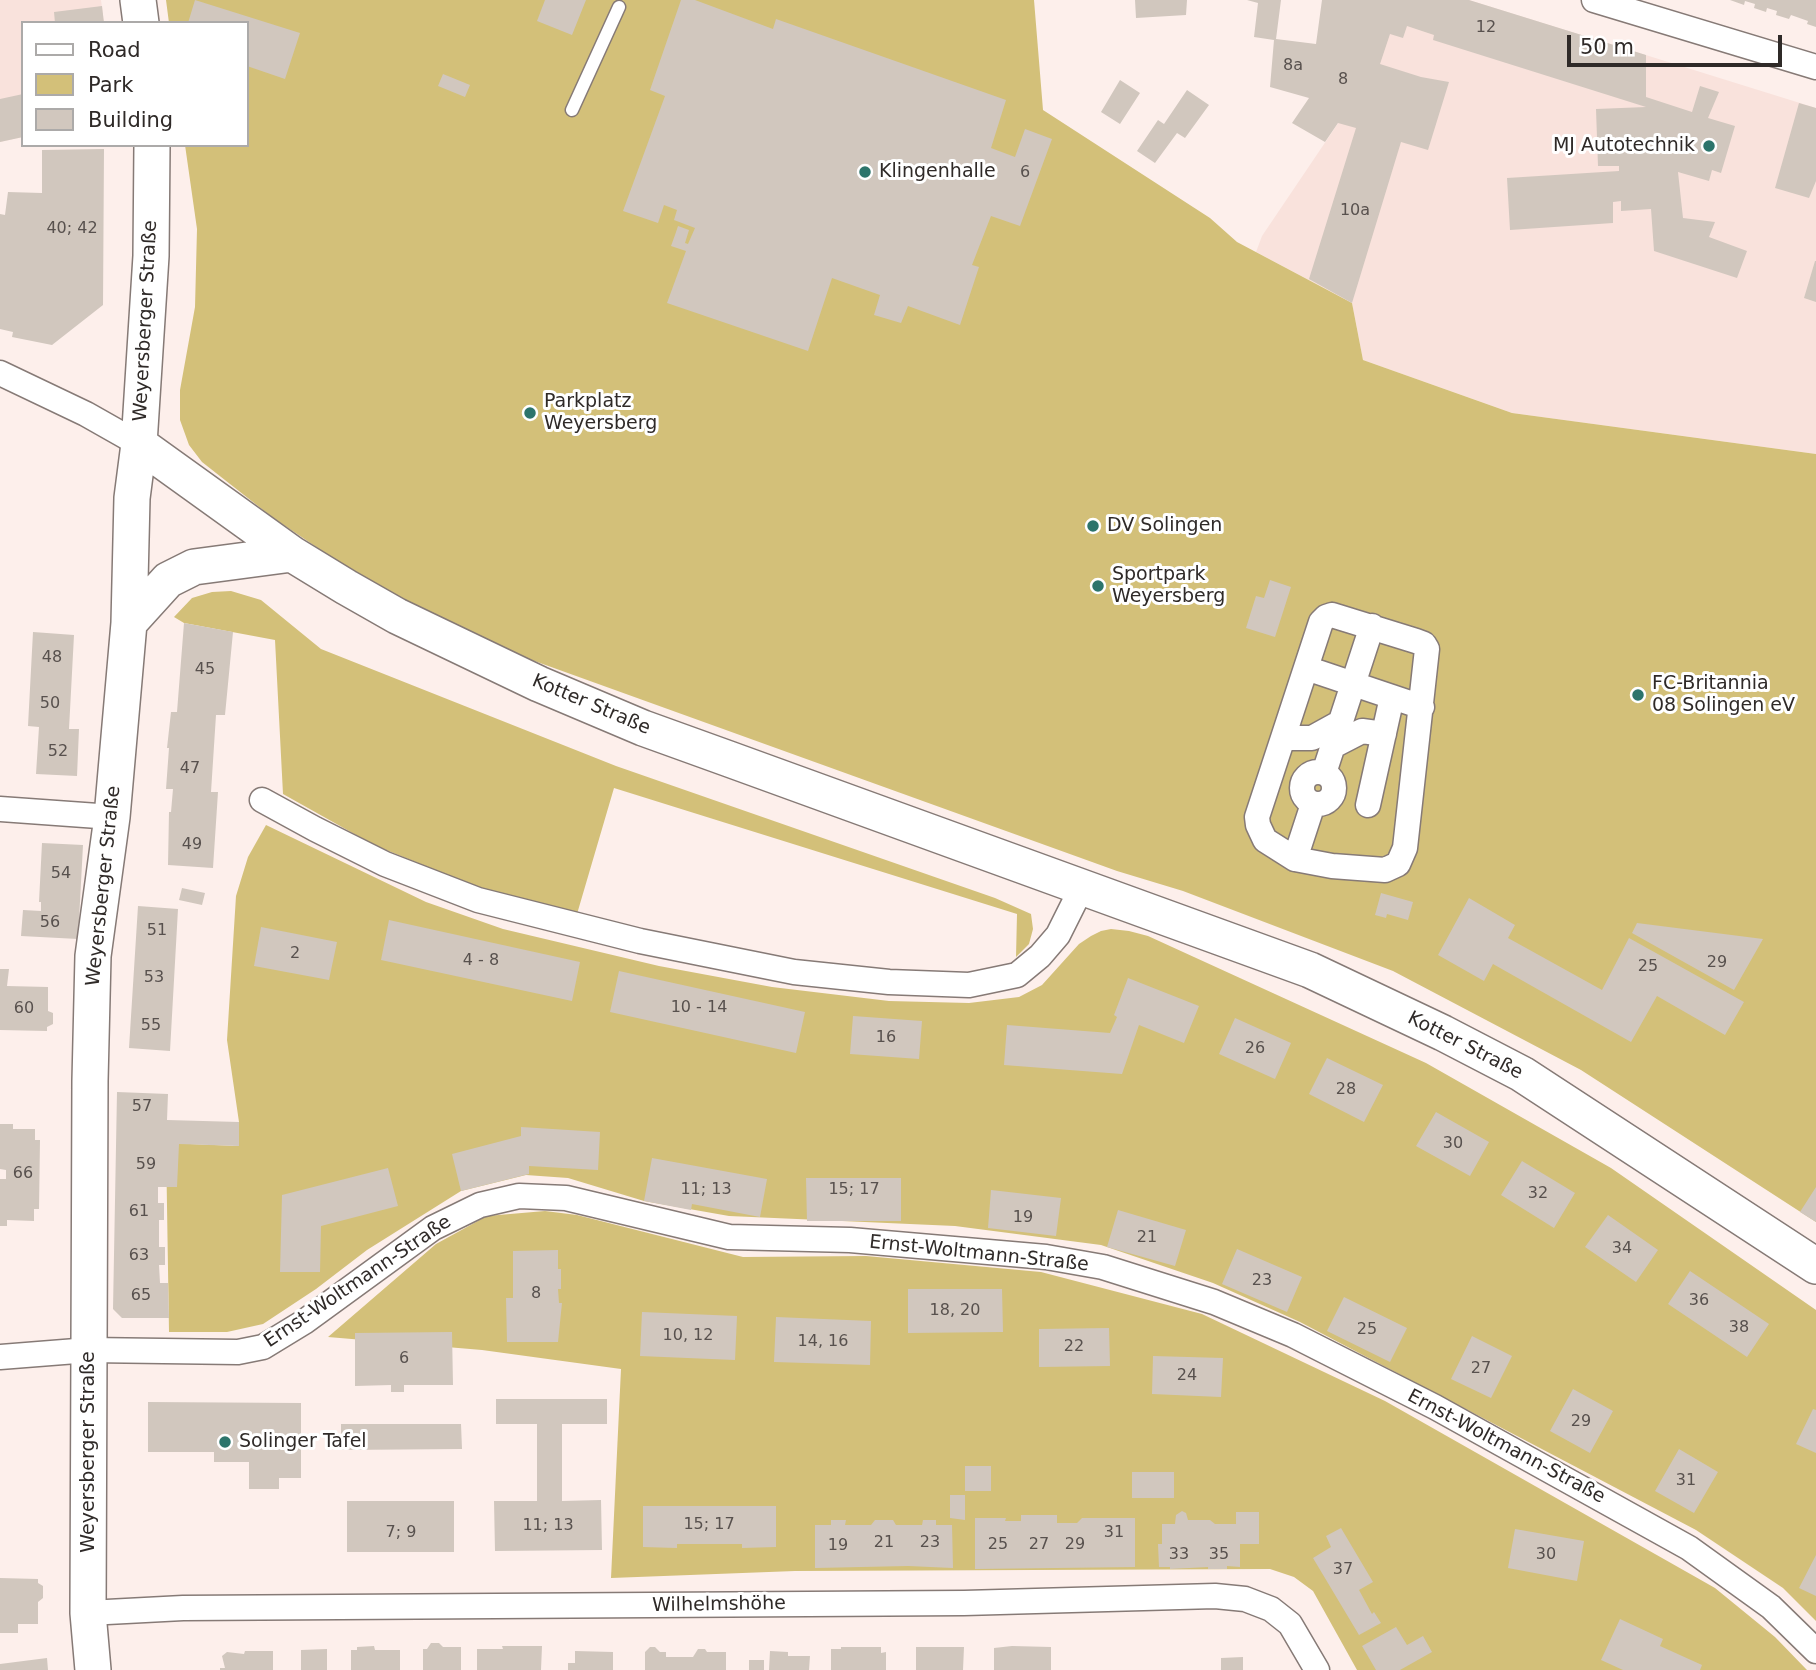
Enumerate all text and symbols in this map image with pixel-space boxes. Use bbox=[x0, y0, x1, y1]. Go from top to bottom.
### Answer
house number: 12 bbox=[1476, 18, 1496, 38]
legend bbox=[21, 21, 248, 147]
scale bar bbox=[1571, 21, 1786, 65]
text: 50 m bbox=[1580, 35, 1634, 59]
text: Road bbox=[88, 38, 141, 62]
house number: 8a bbox=[1283, 56, 1303, 76]
house number: 8 bbox=[1338, 70, 1348, 90]
text: Park bbox=[88, 73, 133, 97]
text: Building bbox=[88, 108, 173, 132]
place label: MJ Autotechnik bbox=[1553, 135, 1695, 157]
marker: MJ Autotechnik bbox=[1701, 138, 1717, 154]
place label: Klingenhalle bbox=[879, 161, 996, 183]
house number: 6 bbox=[1020, 163, 1030, 183]
marker: Klingenhalle bbox=[857, 164, 873, 180]
house number: 10a bbox=[1340, 201, 1370, 221]
house number: 40; 42 bbox=[46, 219, 98, 239]
street label: Weyersberger Straße bbox=[129, 220, 163, 422]
place label: Parkplatz Weyersberg bbox=[544, 391, 657, 435]
marker: Parkplatz Weyersberg bbox=[522, 405, 538, 421]
place label: DV Solingen bbox=[1107, 515, 1222, 537]
marker: DV Solingen bbox=[1085, 518, 1101, 534]
place label: Sportpark Weyersberg bbox=[1112, 564, 1225, 608]
marker: Sportpark Weyersberg bbox=[1090, 578, 1106, 594]
house number: 48 bbox=[42, 648, 62, 668]
house number: 45 bbox=[195, 660, 215, 680]
street label: Kotter Straße bbox=[528, 670, 654, 740]
place label: FC-Britannia 08 Solingen eV bbox=[1652, 673, 1795, 717]
marker: FC-Britannia 08 Solingen eV bbox=[1630, 687, 1646, 703]
house number: 50 bbox=[40, 694, 60, 714]
house number: 52 bbox=[48, 742, 68, 762]
house number: 47 bbox=[180, 759, 200, 779]
street label: Weyersberger Straße bbox=[82, 785, 126, 987]
house number: 49 bbox=[182, 835, 202, 855]
house number: 54 bbox=[51, 864, 71, 884]
house number: 56 bbox=[40, 913, 60, 933]
house number: 51 bbox=[147, 921, 167, 941]
house number: 2 bbox=[290, 944, 300, 964]
house number: 4 - 8 bbox=[463, 951, 499, 971]
house number: 29 bbox=[1707, 953, 1727, 973]
house number: 25 bbox=[1638, 957, 1658, 977]
house number: 53 bbox=[144, 968, 164, 988]
house number: 10 - 14 bbox=[671, 998, 727, 1018]
house number: 60 bbox=[14, 999, 34, 1019]
street label: Kotter Straße bbox=[1404, 1007, 1526, 1085]
house number: 55 bbox=[141, 1016, 161, 1036]
house number: 16 bbox=[876, 1028, 896, 1048]
house number: 26 bbox=[1245, 1039, 1265, 1059]
house number: 28 bbox=[1336, 1080, 1356, 1100]
house number: 57 bbox=[132, 1097, 152, 1117]
house number: 30 bbox=[1443, 1134, 1463, 1154]
house number: 59 bbox=[136, 1155, 156, 1175]
house number: 66 bbox=[13, 1164, 33, 1184]
house number: 11; 13 bbox=[680, 1180, 732, 1200]
house number: 15; 17 bbox=[828, 1180, 880, 1200]
house number: 32 bbox=[1528, 1184, 1548, 1204]
house number: 61 bbox=[129, 1202, 149, 1222]
house number: 19 bbox=[1013, 1208, 1033, 1228]
street label: Ernst-Woltmann-Straße bbox=[260, 1211, 456, 1353]
house number: 21 bbox=[1137, 1228, 1157, 1248]
street label: Ernst-Woltmann-Straße bbox=[868, 1231, 1090, 1277]
house number: 34 bbox=[1612, 1239, 1632, 1259]
house number: 63 bbox=[129, 1246, 149, 1266]
house number: 23 bbox=[1252, 1271, 1272, 1291]
house number: 8 bbox=[531, 1284, 541, 1304]
house number: 65 bbox=[131, 1286, 151, 1306]
house number: 36 bbox=[1689, 1291, 1709, 1311]
house number: 18, 20 bbox=[930, 1301, 980, 1321]
house number: 38 bbox=[1729, 1318, 1749, 1338]
house number: 25 bbox=[1357, 1320, 1377, 1340]
house number: 10, 12 bbox=[663, 1326, 713, 1346]
house number: 14, 16 bbox=[798, 1332, 848, 1352]
house number: 22 bbox=[1064, 1337, 1084, 1357]
house number: 6 bbox=[399, 1349, 409, 1369]
street label: Weyersberger Straße bbox=[78, 1351, 100, 1553]
house number: 27 bbox=[1471, 1359, 1491, 1379]
house number: 24 bbox=[1177, 1366, 1197, 1386]
street label: Ernst-Woltmann-Straße bbox=[1403, 1385, 1609, 1509]
house number: 29 bbox=[1571, 1412, 1591, 1432]
place label: Solinger Tafel bbox=[239, 1431, 367, 1453]
marker: Solinger Tafel bbox=[217, 1434, 233, 1450]
house number: 31 bbox=[1676, 1471, 1696, 1491]
house number: 15; 17 bbox=[683, 1515, 735, 1535]
house number: 11; 13 bbox=[522, 1516, 574, 1536]
house number: 7; 9 bbox=[386, 1523, 416, 1543]
house number: 31 bbox=[1104, 1523, 1124, 1543]
house number: 21 bbox=[874, 1533, 894, 1553]
house number: 23 bbox=[920, 1533, 940, 1553]
house number: 25 bbox=[988, 1535, 1008, 1555]
house number: 27 bbox=[1029, 1535, 1049, 1555]
house number: 29 bbox=[1065, 1535, 1085, 1555]
house number: 19 bbox=[828, 1536, 848, 1556]
house number: 33 bbox=[1169, 1545, 1189, 1565]
house number: 35 bbox=[1209, 1545, 1229, 1565]
house number: 30 bbox=[1536, 1545, 1556, 1565]
house number: 37 bbox=[1333, 1560, 1353, 1580]
street label: Wilhelmshöhe bbox=[652, 1592, 786, 1618]

